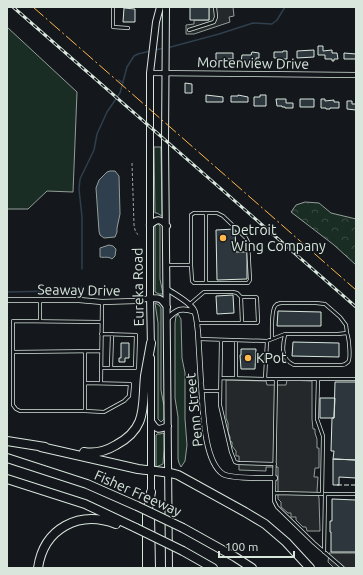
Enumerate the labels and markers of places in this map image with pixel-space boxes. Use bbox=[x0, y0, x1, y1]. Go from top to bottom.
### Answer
place label: Detroit Wing Company bbox=[231, 222, 326, 254]
marker: Detroit Wing Company bbox=[218, 233, 228, 243]
place label: KPot bbox=[256, 350, 287, 366]
marker: KPot bbox=[243, 353, 253, 363]

